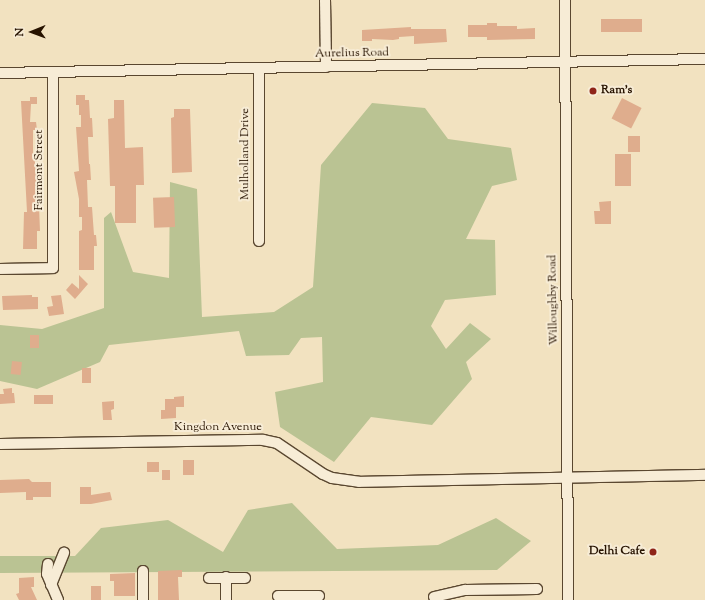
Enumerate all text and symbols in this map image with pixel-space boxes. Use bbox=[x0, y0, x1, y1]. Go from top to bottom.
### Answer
north arrow bbox=[12, 12, 52, 52]
text: N bbox=[12, 28, 28, 37]
street label: Aurelius Road bbox=[315, 46, 389, 62]
place label: Ram's bbox=[601, 84, 632, 98]
marker: Ram's bbox=[588, 86, 598, 96]
street label: Mulholland Drive bbox=[239, 108, 253, 200]
street label: Fairmont Street bbox=[33, 130, 47, 210]
street label: Willoughby Road bbox=[546, 255, 562, 345]
street label: Kingdon Avenue bbox=[174, 421, 262, 435]
place label: Delhi Cafe bbox=[589, 545, 645, 559]
marker: Delhi Cafe bbox=[648, 547, 658, 557]

